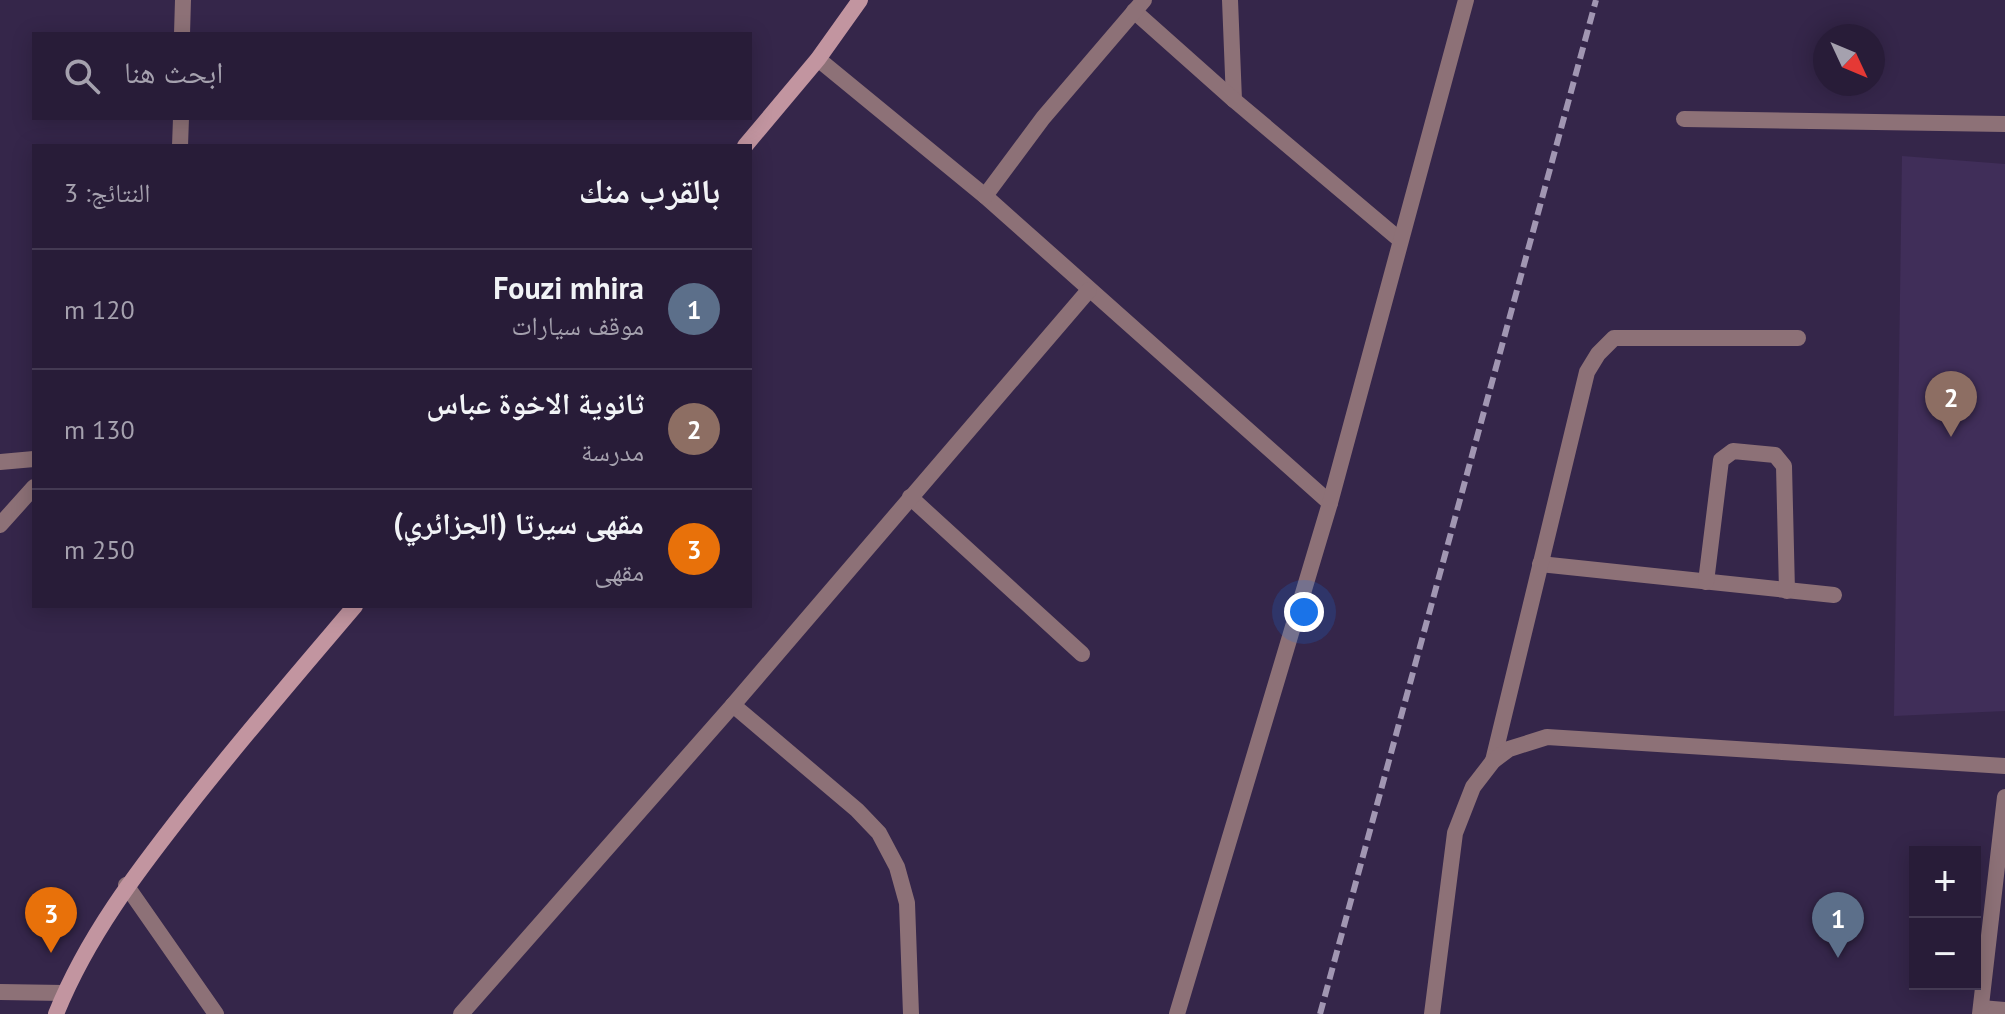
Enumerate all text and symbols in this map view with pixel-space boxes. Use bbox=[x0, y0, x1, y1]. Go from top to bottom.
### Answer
north arrow bbox=[1813, 24, 1885, 96]
search box bbox=[32, 32, 752, 120]
text: ابحث هنا bbox=[124, 52, 223, 91]
icon: search bbox=[60, 54, 104, 98]
text: بالقرب منك bbox=[579, 168, 720, 212]
text: النتائج: 3 bbox=[64, 176, 151, 209]
text: Fouzi mhira bbox=[493, 268, 644, 307]
text: 120 m bbox=[64, 293, 135, 326]
text: 1 bbox=[687, 293, 701, 326]
text: موقف سيارات bbox=[512, 309, 644, 342]
pin: 2 bbox=[1925, 371, 1977, 437]
text: ثانوية الاخوة عباس bbox=[426, 383, 644, 422]
text: 130 m bbox=[64, 413, 135, 446]
text: 2 bbox=[687, 413, 701, 446]
text: مدرسة bbox=[581, 435, 644, 468]
text: مقهى سيرتا (الجزائري) bbox=[393, 503, 644, 542]
text: 250 m bbox=[64, 533, 135, 566]
text: 3 bbox=[687, 533, 701, 566]
text: مقهى bbox=[594, 555, 644, 588]
your location bbox=[1284, 592, 1324, 632]
map controls bbox=[1909, 846, 1981, 990]
button: + bbox=[1909, 846, 1981, 918]
pin: 3 bbox=[25, 887, 77, 953]
pin: 1 bbox=[1812, 892, 1864, 958]
button: − bbox=[1909, 918, 1981, 990]

